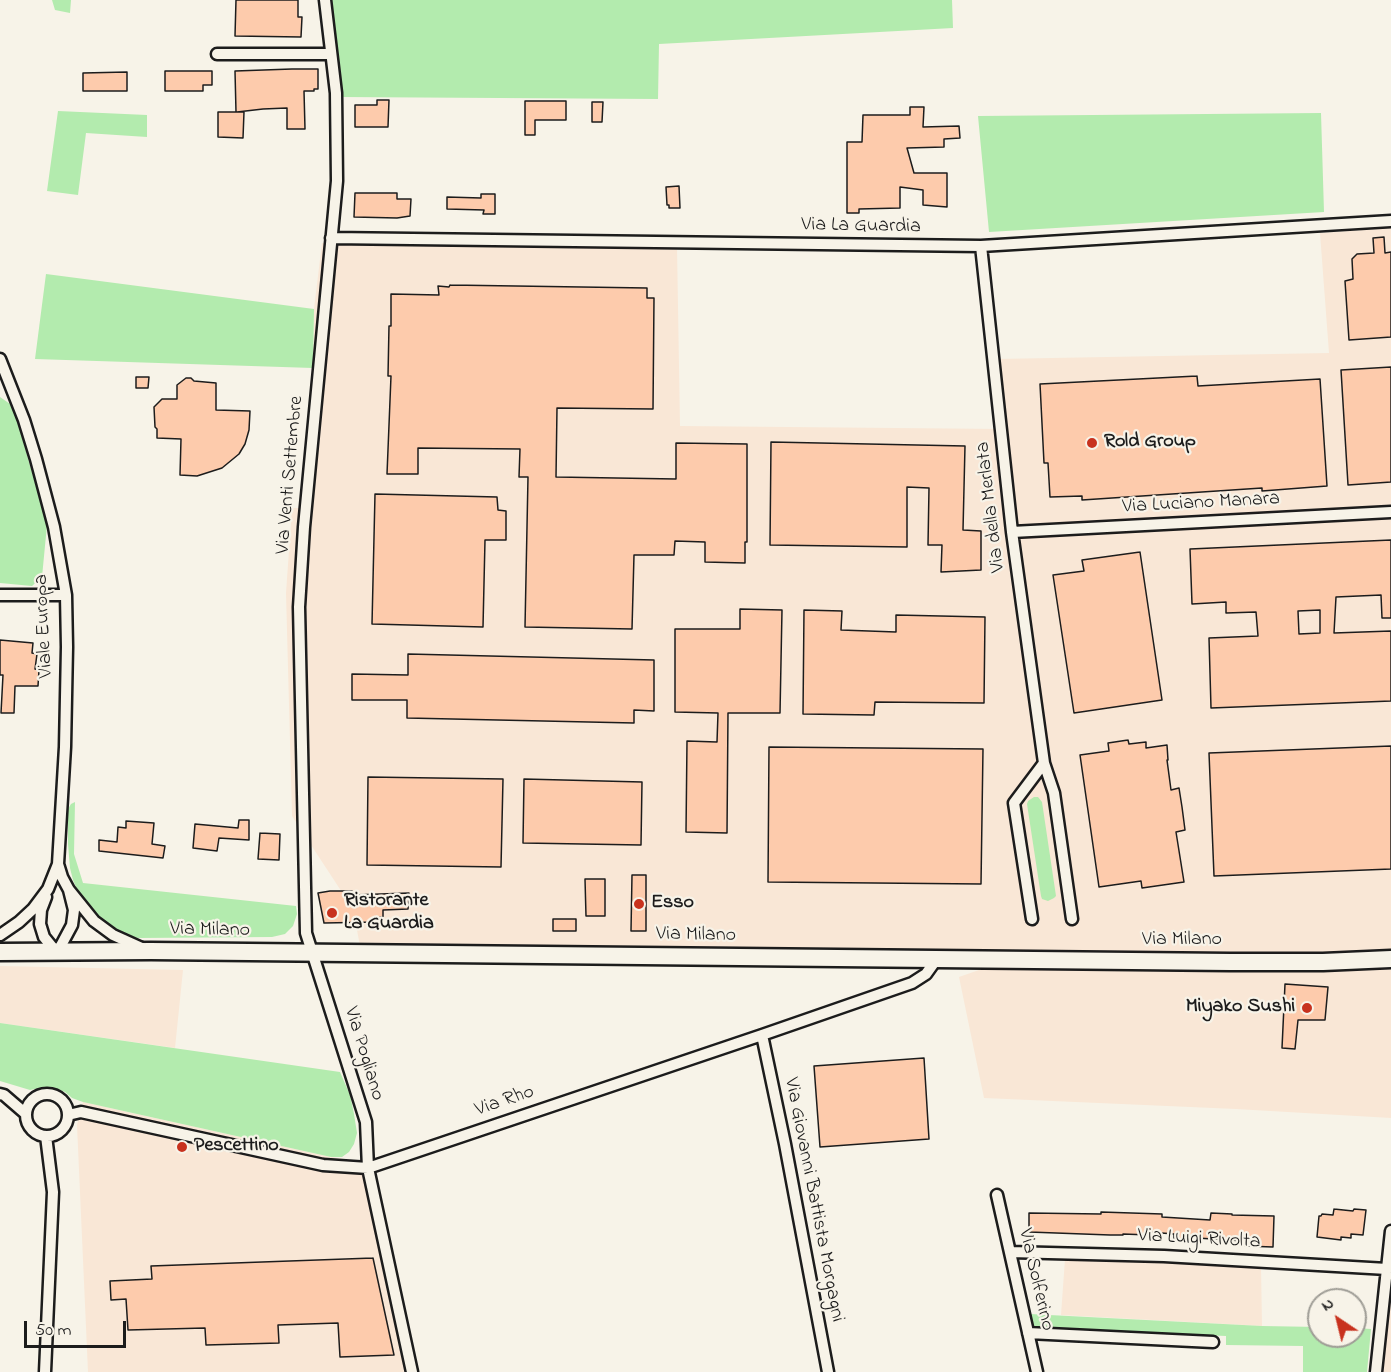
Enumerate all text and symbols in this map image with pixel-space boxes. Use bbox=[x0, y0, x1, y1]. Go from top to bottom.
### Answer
street label: Via La Guardia bbox=[801, 214, 921, 240]
street label: Via Venti Settembre bbox=[272, 395, 310, 555]
place label: Rold Group bbox=[1104, 431, 1196, 455]
marker: Rold Group bbox=[1085, 436, 1099, 450]
street label: Via della Merlata bbox=[972, 440, 1012, 574]
street label: Via Luciano Manara bbox=[1122, 488, 1280, 520]
street label: Viale Europa bbox=[30, 573, 60, 679]
place label: Ristorante La Guardia bbox=[344, 890, 434, 937]
place label: Esso bbox=[651, 892, 694, 916]
marker: Esso bbox=[632, 897, 646, 911]
marker: Ristorante La Guardia bbox=[325, 906, 339, 920]
street label: Via Milano bbox=[170, 918, 250, 944]
street label: Via Milano bbox=[656, 923, 736, 949]
street label: Via Milano bbox=[1142, 929, 1222, 953]
place label: Miyako Sushi bbox=[1186, 996, 1295, 1020]
marker: Miyako Sushi bbox=[1300, 1001, 1314, 1015]
street label: Via Pogliano bbox=[337, 1004, 389, 1104]
street label: Via Giovanni Battista Morgagni bbox=[778, 1076, 848, 1324]
street label: Via Rho bbox=[472, 1081, 538, 1123]
place label: Pescettino bbox=[194, 1135, 279, 1159]
marker: Pescettino bbox=[175, 1140, 189, 1154]
street label: Via Luigi Rivolta bbox=[1137, 1225, 1261, 1255]
street label: Via Solferino bbox=[1012, 1227, 1058, 1333]
north arrow bbox=[1307, 1288, 1367, 1348]
text: N bbox=[1317, 1292, 1339, 1318]
scale bar bbox=[27, 1309, 129, 1347]
text: 50 m bbox=[35, 1318, 72, 1344]

